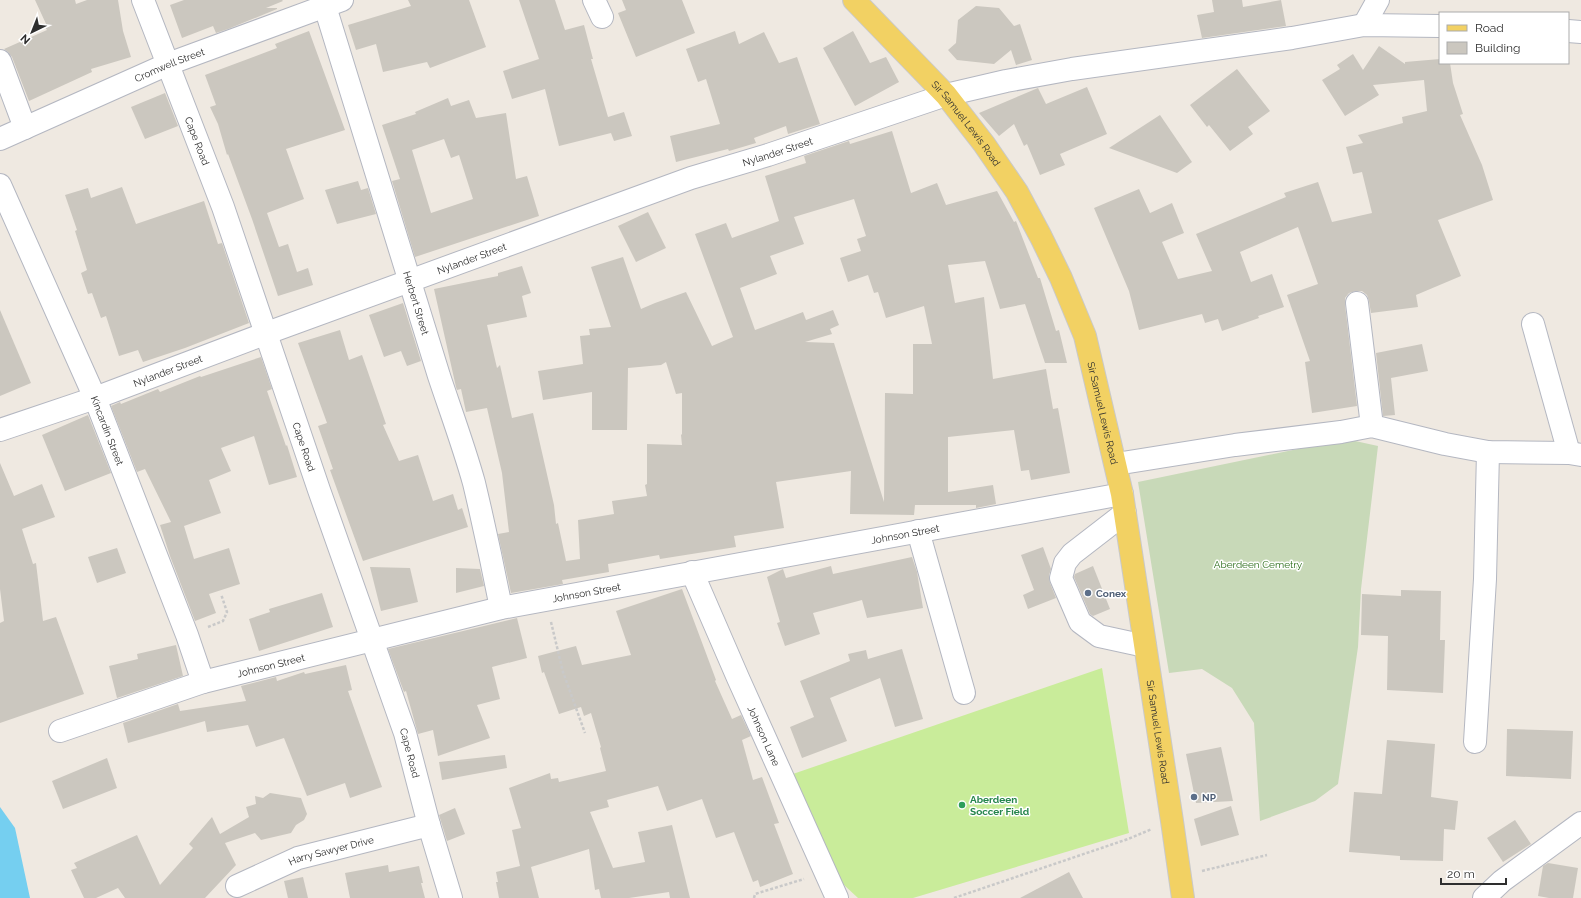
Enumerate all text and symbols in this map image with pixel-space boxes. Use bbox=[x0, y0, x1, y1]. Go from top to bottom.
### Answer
north arrow bbox=[12, 12, 52, 52]
legend bbox=[1439, 12, 1569, 64]
text: Road bbox=[1475, 21, 1504, 35]
text: N bbox=[18, 31, 33, 47]
text: Building bbox=[1475, 41, 1521, 55]
street label: Cromwell Street bbox=[133, 46, 207, 84]
street label: Sir Samuel Lewis Road bbox=[929, 79, 1002, 168]
street label: Cape Road bbox=[183, 115, 211, 167]
street label: Nylander Street bbox=[741, 135, 815, 168]
street label: Nylander Street bbox=[436, 241, 509, 276]
street label: Herbert Street bbox=[401, 270, 431, 337]
street label: Nylander Street bbox=[132, 353, 205, 389]
street label: Sir Samuel Lewis Road bbox=[1085, 361, 1120, 465]
street label: Kincardin Street bbox=[89, 394, 126, 467]
street label: Cape Road bbox=[290, 421, 317, 473]
street label: Johnson Street bbox=[870, 523, 941, 546]
park label: Aberdeen Cemetry bbox=[1214, 559, 1303, 570]
street label: Johnson Street bbox=[551, 581, 622, 604]
marker: Conex bbox=[1083, 588, 1093, 598]
place label: Conex bbox=[1096, 588, 1127, 599]
street label: Johnson Street bbox=[236, 652, 306, 679]
street label: Sir Samuel Lewis Road bbox=[1145, 679, 1171, 785]
street label: Johnson Lane bbox=[745, 704, 782, 768]
street label: Cape Road bbox=[398, 727, 421, 779]
marker: NP bbox=[1189, 792, 1199, 802]
place label: NP bbox=[1202, 792, 1217, 803]
place label: Aberdeen Soccer Field bbox=[970, 794, 1030, 817]
marker: Aberdeen Soccer Field bbox=[957, 800, 967, 810]
street label: Harry Sawyer Drive bbox=[287, 834, 375, 868]
scale bar bbox=[1441, 860, 1506, 886]
text: 20 m bbox=[1447, 867, 1475, 881]

